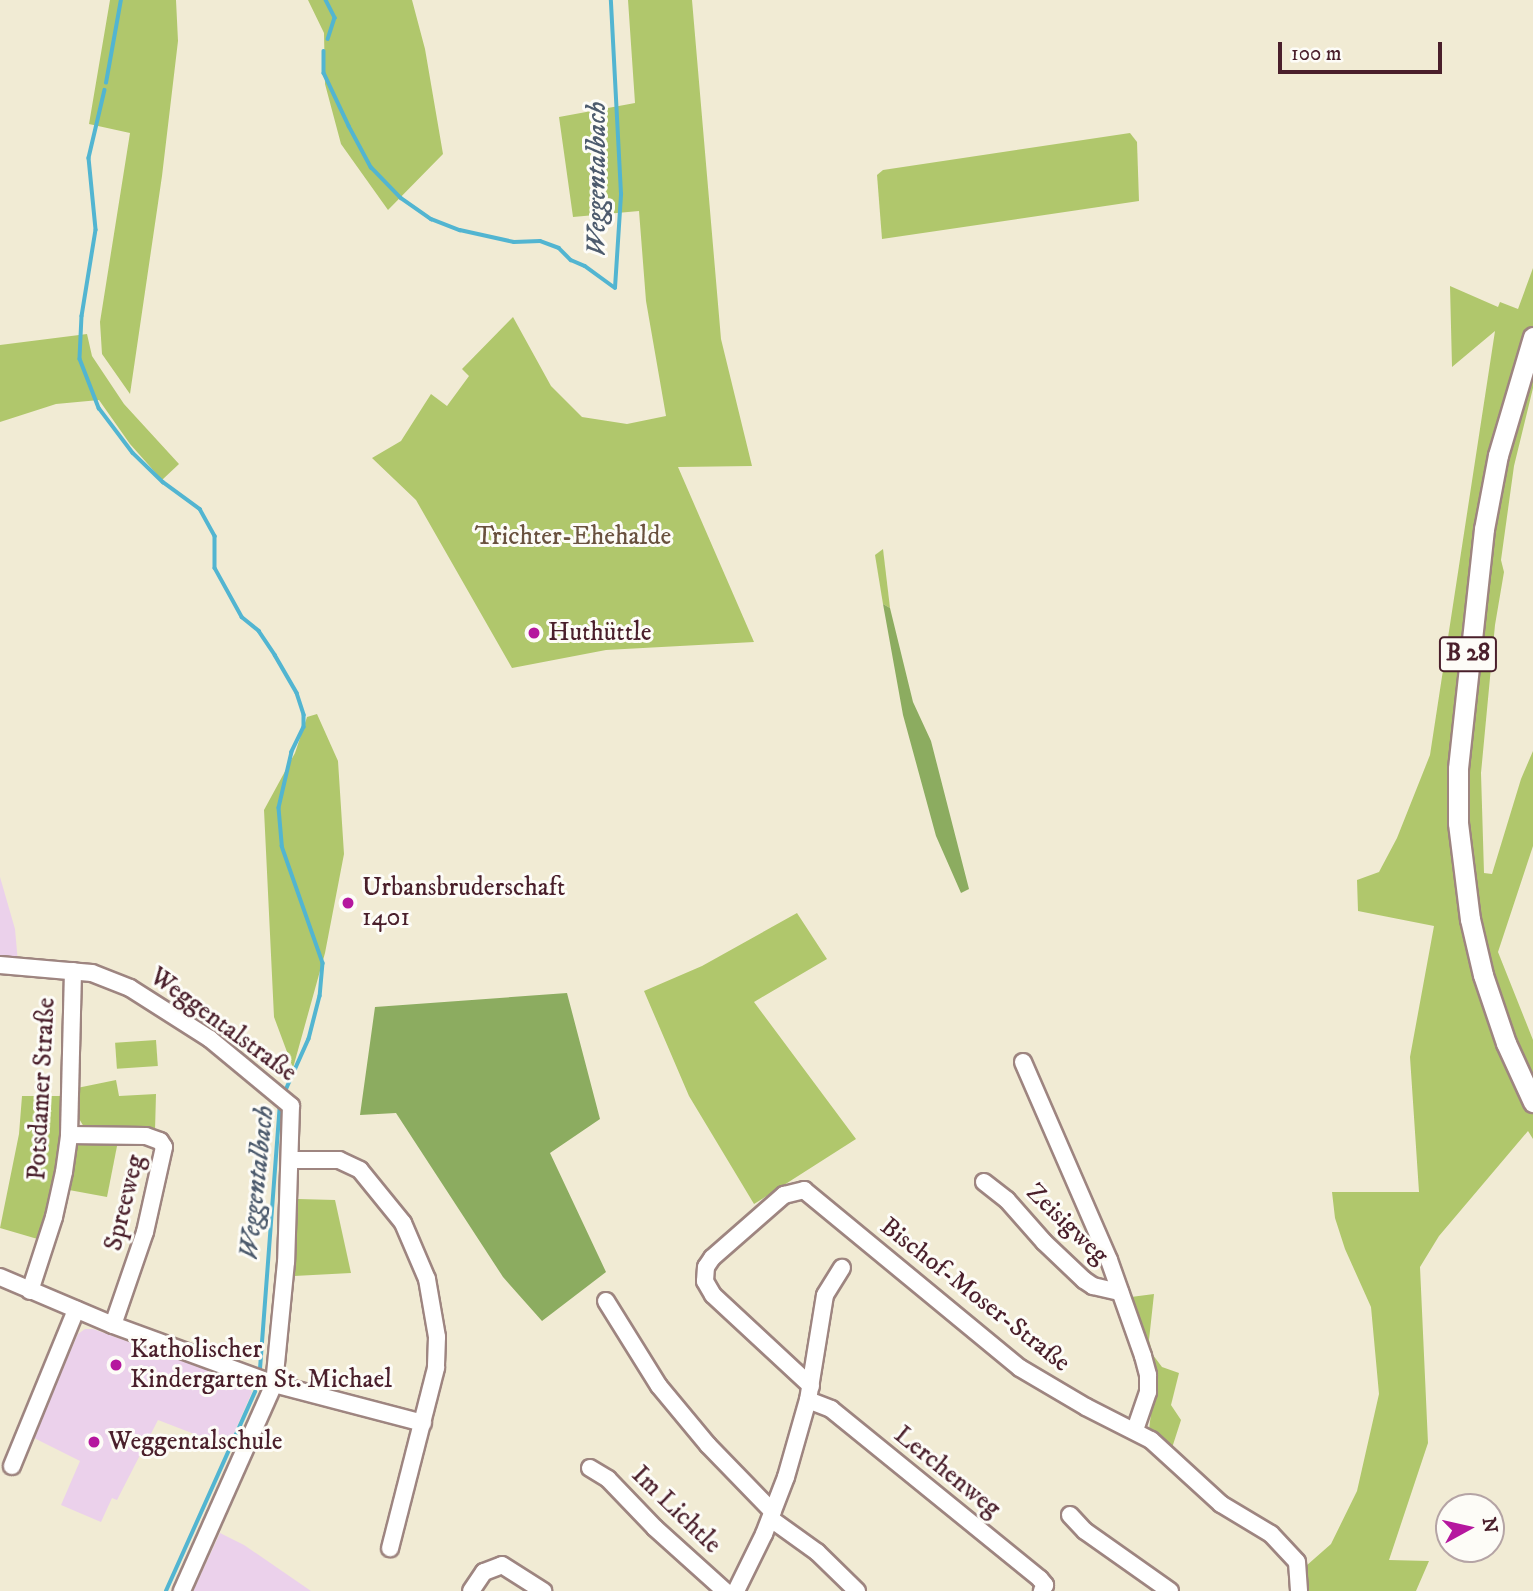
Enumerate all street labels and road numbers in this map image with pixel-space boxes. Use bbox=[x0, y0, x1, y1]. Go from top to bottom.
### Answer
road number: B 28 bbox=[1438, 634, 1498, 674]
street label: Weggentalstraße bbox=[143, 961, 303, 1089]
street label: Potsdamer Straße bbox=[22, 997, 62, 1181]
street label: Spreeweg bbox=[98, 1152, 152, 1254]
street label: Zeisigweg bbox=[1019, 1177, 1115, 1271]
street label: Bischof-Moser-Straße bbox=[874, 1211, 1076, 1379]
street label: Lerchenweg bbox=[887, 1420, 1007, 1524]
street label: Im Lichtle bbox=[625, 1460, 727, 1560]

